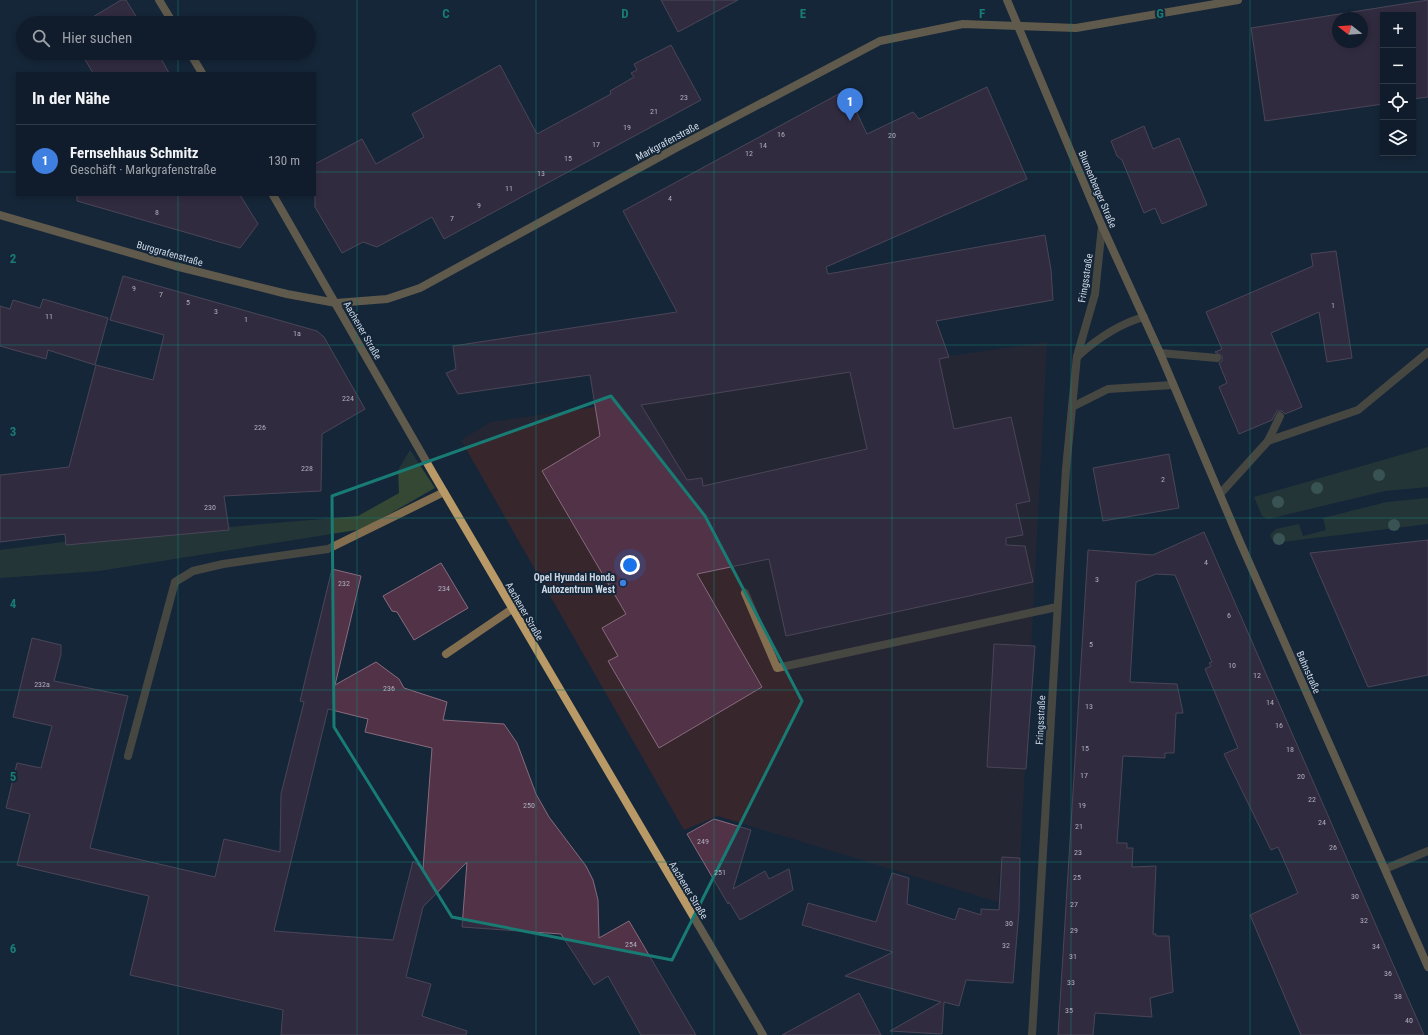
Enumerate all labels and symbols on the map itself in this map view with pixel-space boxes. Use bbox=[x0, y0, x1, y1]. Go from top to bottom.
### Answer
text: C bbox=[442, 6, 450, 21]
text: D bbox=[621, 6, 629, 21]
text: E bbox=[800, 6, 807, 21]
text: F bbox=[979, 6, 985, 21]
text: G bbox=[1156, 6, 1164, 21]
north arrow bbox=[1332, 12, 1368, 48]
pin: 1 bbox=[837, 88, 863, 121]
house number: 23 bbox=[680, 93, 688, 102]
house number: 21 bbox=[650, 107, 658, 116]
street label: Markgrafenstraße bbox=[634, 120, 701, 163]
house number: 19 bbox=[623, 123, 631, 132]
house number: 16 bbox=[777, 130, 785, 139]
house number: 20 bbox=[888, 131, 896, 140]
house number: 17 bbox=[592, 140, 600, 149]
house number: 14 bbox=[759, 141, 767, 150]
house number: 12 bbox=[745, 149, 753, 158]
street label: Blumenberger Straße bbox=[1076, 149, 1119, 230]
house number: 15 bbox=[564, 154, 572, 163]
house number: 13 bbox=[537, 169, 545, 178]
house number: 11 bbox=[505, 184, 513, 193]
house number: 4 bbox=[668, 194, 672, 203]
house number: 9 bbox=[477, 201, 481, 210]
house number: 8 bbox=[155, 208, 159, 217]
house number: 7 bbox=[450, 214, 454, 223]
street label: Burggrafenstraße bbox=[135, 239, 205, 268]
text: 2 bbox=[10, 251, 17, 266]
street label: Fringsstraße bbox=[1076, 253, 1095, 303]
house number: 9 bbox=[132, 284, 136, 293]
house number: 7 bbox=[159, 290, 163, 299]
house number: 5 bbox=[186, 298, 190, 307]
street label: Aachener Straße bbox=[341, 299, 384, 362]
house number: 1 bbox=[1331, 301, 1335, 310]
house number: 3 bbox=[214, 307, 218, 316]
house number: 11 bbox=[45, 312, 53, 321]
house number: 1 bbox=[244, 315, 248, 324]
house number: 1a bbox=[293, 329, 301, 338]
house number: 224 bbox=[342, 394, 354, 403]
house number: 226 bbox=[254, 423, 266, 432]
text: 3 bbox=[10, 424, 16, 439]
house number: 228 bbox=[301, 464, 313, 473]
house number: 2 bbox=[1161, 475, 1165, 484]
house number: 230 bbox=[204, 503, 216, 512]
your location bbox=[620, 555, 640, 575]
house number: 4 bbox=[1204, 558, 1208, 567]
place label: Opel Hyundai Honda Autozentrum West bbox=[534, 572, 615, 595]
house number: 3 bbox=[1095, 575, 1099, 584]
marker: Opel Hyundai Honda Autozentrum West bbox=[618, 578, 628, 588]
house number: 232 bbox=[338, 579, 350, 588]
street label: Aachener Straße bbox=[503, 580, 546, 643]
house number: 234 bbox=[438, 584, 450, 593]
text: 4 bbox=[10, 596, 17, 611]
house number: 6 bbox=[1227, 611, 1231, 620]
house number: 5 bbox=[1089, 640, 1093, 649]
street label: Bahnstraße bbox=[1294, 649, 1323, 695]
house number: 10 bbox=[1228, 661, 1236, 670]
house number: 12 bbox=[1253, 671, 1261, 680]
house number: 232a bbox=[34, 680, 50, 689]
house number: 236 bbox=[383, 684, 395, 693]
street label: Fringsstraße bbox=[1034, 695, 1047, 745]
house number: 14 bbox=[1266, 698, 1274, 707]
house number: 13 bbox=[1085, 702, 1093, 711]
house number: 16 bbox=[1275, 721, 1283, 730]
house number: 15 bbox=[1081, 744, 1089, 753]
house number: 18 bbox=[1286, 745, 1294, 754]
text: 5 bbox=[10, 769, 17, 784]
house number: 17 bbox=[1080, 771, 1088, 780]
house number: 20 bbox=[1297, 772, 1305, 781]
house number: 22 bbox=[1308, 795, 1316, 804]
house number: 250 bbox=[523, 801, 535, 810]
house number: 19 bbox=[1078, 801, 1086, 810]
house number: 24 bbox=[1318, 818, 1326, 827]
house number: 21 bbox=[1075, 822, 1083, 831]
house number: 249 bbox=[697, 837, 709, 846]
house number: 26 bbox=[1329, 843, 1337, 852]
house number: 23 bbox=[1074, 848, 1082, 857]
street label: Aachener Straße bbox=[667, 859, 710, 921]
house number: 251 bbox=[714, 868, 726, 877]
house number: 25 bbox=[1073, 873, 1081, 882]
house number: 30 bbox=[1351, 892, 1359, 901]
house number: 27 bbox=[1070, 900, 1078, 909]
house number: 32 bbox=[1360, 916, 1368, 925]
house number: 30 bbox=[1005, 919, 1013, 928]
house number: 29 bbox=[1070, 926, 1078, 935]
house number: 254 bbox=[625, 940, 637, 949]
text: 6 bbox=[10, 941, 17, 956]
house number: 32 bbox=[1002, 941, 1010, 950]
house number: 34 bbox=[1372, 942, 1380, 951]
house number: 31 bbox=[1069, 952, 1077, 961]
house number: 36 bbox=[1384, 969, 1392, 978]
house number: 33 bbox=[1067, 978, 1075, 987]
house number: 38 bbox=[1394, 992, 1402, 1001]
house number: 35 bbox=[1065, 1006, 1073, 1015]
house number: 40 bbox=[1405, 1016, 1413, 1025]

